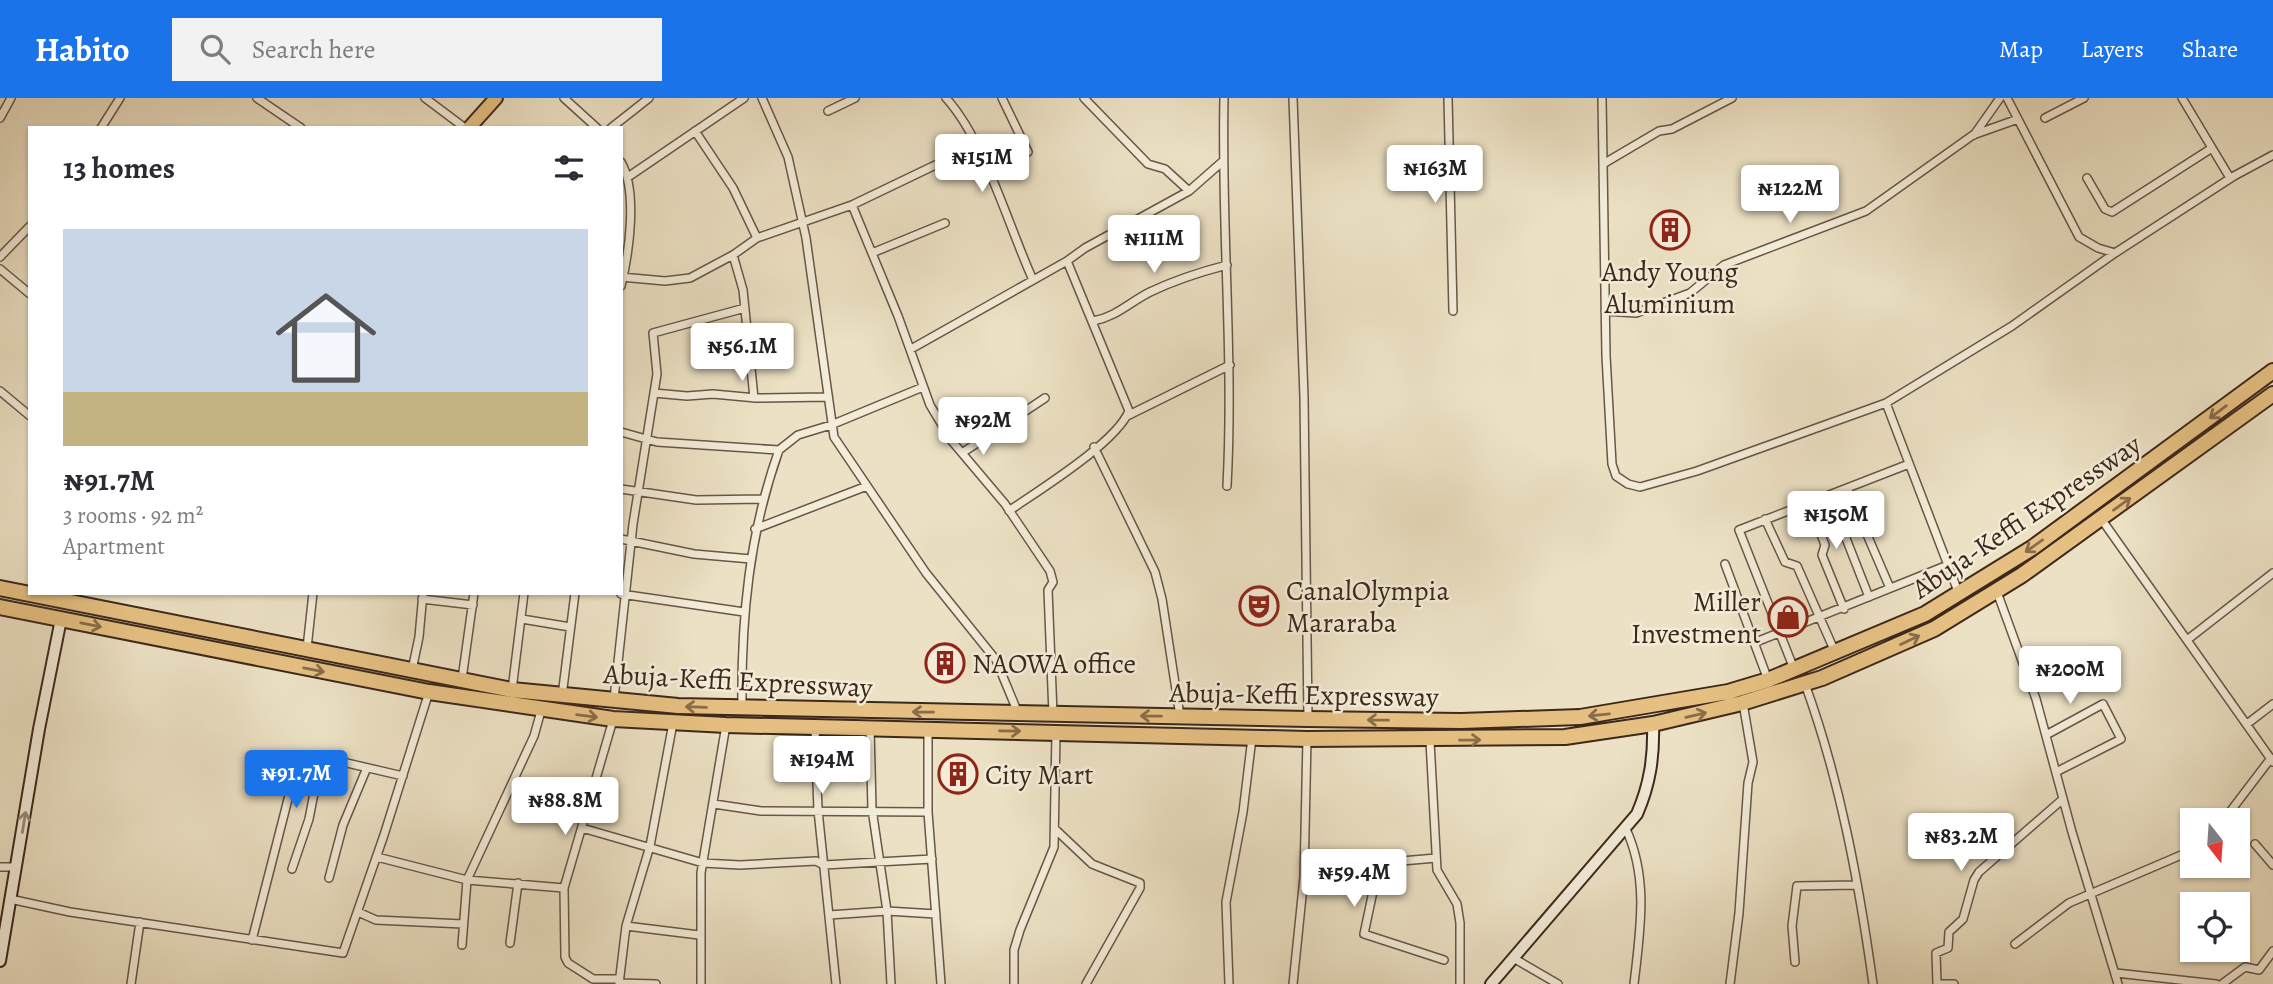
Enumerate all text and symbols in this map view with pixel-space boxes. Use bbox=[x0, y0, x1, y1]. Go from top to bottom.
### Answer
search box bbox=[172, 18, 662, 81]
text: Habito bbox=[35, 27, 130, 72]
icon: search bbox=[196, 30, 234, 68]
text: Search here bbox=[252, 32, 375, 67]
text: Map bbox=[1999, 33, 2043, 65]
text: Layers bbox=[2081, 33, 2144, 65]
text: Share bbox=[2182, 33, 2238, 65]
pin: ₦151M bbox=[933, 134, 1031, 194]
text: ₦151M bbox=[951, 141, 1013, 172]
pin: ₦163M bbox=[1386, 146, 1484, 205]
text: 13 homes bbox=[63, 148, 175, 188]
icon: filters bbox=[550, 149, 588, 187]
text: ₦163M bbox=[1403, 152, 1467, 183]
pin: ₦122M bbox=[1741, 166, 1839, 225]
text: ₦122M bbox=[1757, 172, 1823, 203]
building icon: Andy Young Aluminium bbox=[1649, 209, 1691, 251]
pin: ₦111M bbox=[1105, 216, 1203, 275]
text: ₦111M bbox=[1124, 222, 1184, 253]
place label: Andy Young Aluminium bbox=[1601, 253, 1738, 323]
icon: home bbox=[263, 275, 389, 401]
pin: ₦56.1M bbox=[685, 324, 799, 383]
text: ₦56.1M bbox=[707, 330, 777, 361]
pin: ₦92M bbox=[942, 398, 1024, 457]
text: ₦92M bbox=[954, 404, 1012, 435]
one-way arrow bbox=[2209, 405, 2228, 420]
street label: Abuja-Keffi Expressway bbox=[1904, 426, 2149, 608]
text: ₦91.7M bbox=[63, 460, 155, 500]
pin: ₦150M bbox=[1787, 491, 1885, 551]
one-way arrow bbox=[2112, 497, 2131, 512]
text: ₦150M bbox=[1803, 498, 1869, 529]
text: 3 rooms · 92 m² bbox=[63, 500, 203, 531]
text: Apartment bbox=[63, 531, 165, 562]
one-way arrow bbox=[2025, 539, 2044, 553]
place label: CanalOlympia Mararaba bbox=[1286, 572, 1450, 642]
place label: Miller Investment bbox=[1631, 583, 1761, 653]
theatre icon: CanalOlympia Mararaba bbox=[1238, 585, 1280, 627]
shop icon: Miller Investment bbox=[1767, 596, 1809, 638]
one-way arrow bbox=[79, 618, 102, 632]
one-way arrow bbox=[1899, 633, 1920, 647]
building icon: NAOWA office bbox=[924, 642, 966, 684]
place label: NAOWA office bbox=[972, 645, 1136, 683]
pin: ₦200M bbox=[2021, 646, 2119, 706]
text: ₦200M bbox=[2035, 653, 2105, 684]
street label: Abuja-Keffi Expressway bbox=[602, 655, 874, 707]
one-way arrow bbox=[302, 663, 325, 677]
street label: Abuja-Keffi Expressway bbox=[1168, 674, 1439, 716]
one-way arrow bbox=[685, 700, 708, 713]
one-way arrow bbox=[912, 706, 935, 719]
one-way arrow bbox=[1684, 708, 1707, 721]
one-way arrow bbox=[575, 709, 597, 722]
one-way arrow bbox=[1588, 709, 1610, 722]
one-way arrow bbox=[1139, 710, 1162, 723]
one-way arrow bbox=[1367, 713, 1390, 727]
one-way arrow bbox=[998, 724, 1021, 738]
one-way arrow bbox=[1459, 733, 1482, 747]
pin: ₦194M bbox=[773, 736, 871, 796]
text: ₦194M bbox=[789, 743, 855, 774]
pin: ₦91.7M bbox=[239, 750, 353, 810]
building icon: City Mart bbox=[937, 753, 979, 795]
place label: City Mart bbox=[985, 756, 1094, 794]
text: ₦91.7M bbox=[261, 757, 331, 788]
pin: ₦88.8M bbox=[508, 778, 622, 837]
text: ₦88.8M bbox=[527, 784, 603, 815]
north arrow bbox=[2180, 808, 2250, 878]
map controls bbox=[2180, 808, 2250, 962]
one-way arrow bbox=[18, 811, 31, 834]
pin: ₦83.2M bbox=[1904, 814, 2018, 873]
text: ₦83.2M bbox=[1924, 820, 1998, 851]
pin: ₦59.4M bbox=[1297, 850, 1411, 909]
text: ₦59.4M bbox=[1317, 856, 1391, 887]
button: locate bbox=[2180, 892, 2250, 962]

